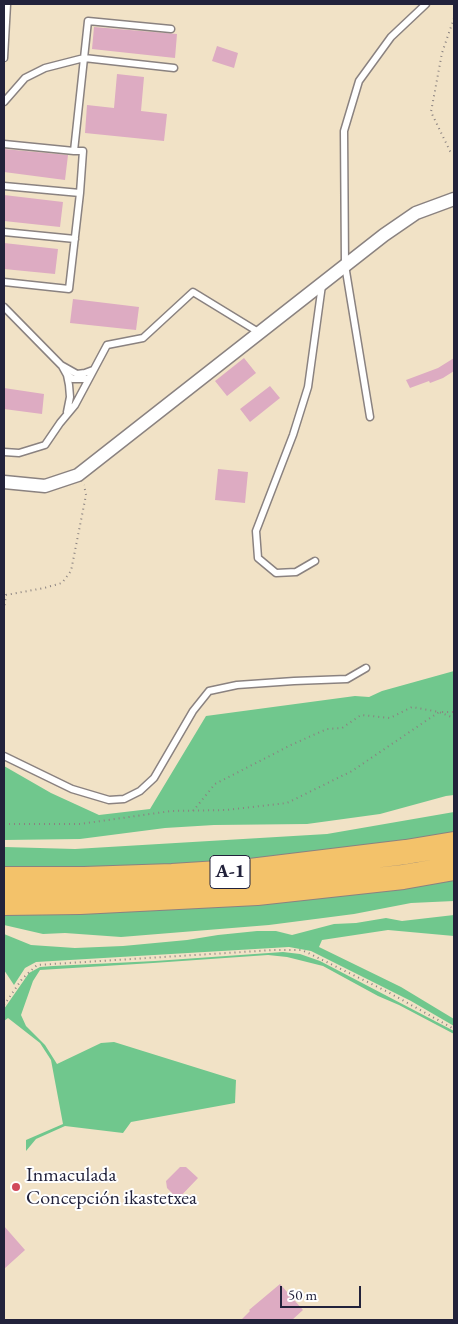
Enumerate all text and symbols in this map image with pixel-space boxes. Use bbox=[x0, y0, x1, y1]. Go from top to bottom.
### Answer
road number: A-1 bbox=[210, 856, 250, 889]
place label: Inmaculada Concepción ikastetxea bbox=[26, 1164, 197, 1211]
marker: Inmaculada Concepción ikastetxea bbox=[10, 1181, 22, 1193]
scale bar bbox=[283, 1276, 364, 1308]
text: 50 m bbox=[288, 1285, 317, 1304]

